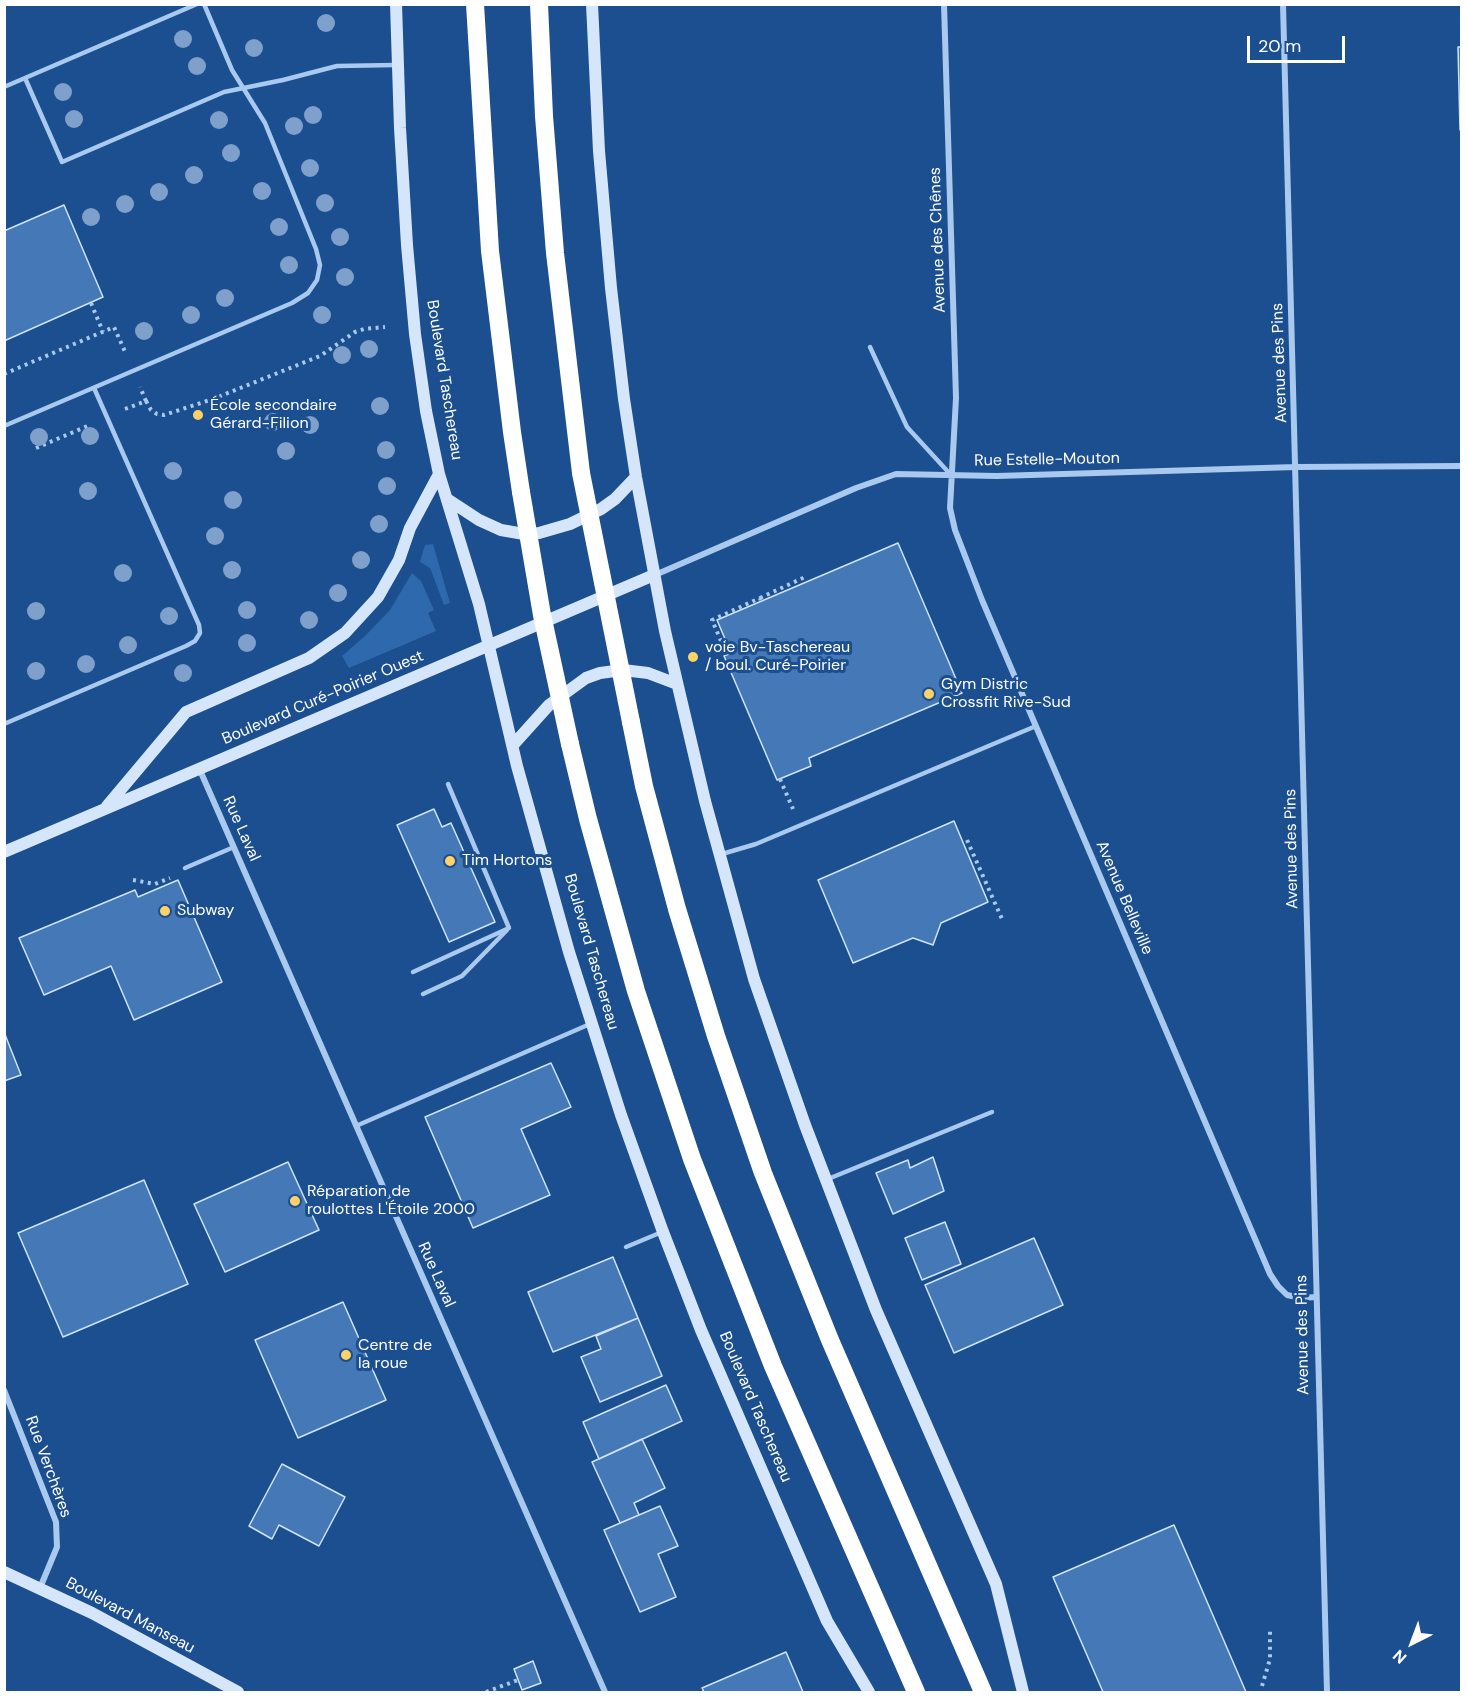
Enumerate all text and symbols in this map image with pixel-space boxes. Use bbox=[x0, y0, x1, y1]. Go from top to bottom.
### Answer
scale bar bbox=[1250, 24, 1348, 62]
text: 20 m bbox=[1258, 34, 1301, 58]
street label: Avenue des Chênes bbox=[926, 167, 950, 313]
street label: Boulevard Taschereau bbox=[422, 299, 466, 461]
street label: Avenue des Pins bbox=[1268, 303, 1292, 423]
place label: École secondaire Gérard-Filion bbox=[210, 396, 337, 434]
marker: École secondaire Gérard-Filion bbox=[191, 408, 205, 422]
street label: Rue Estelle-Mouton bbox=[974, 449, 1120, 471]
place label: voie Bv-Taschereau / boul. Curé-Poirier bbox=[705, 638, 850, 676]
street label: Boulevard Curé-Poirier Ouest bbox=[219, 647, 427, 749]
marker: voie Bv-Taschereau / boul. Curé-Poirier bbox=[686, 650, 700, 664]
place label: Gym Distric Crossfit Rive-Sud bbox=[941, 675, 1071, 713]
marker: Gym Distric Crossfit Rive-Sud bbox=[922, 687, 936, 701]
street label: Avenue des Pins bbox=[1281, 789, 1303, 909]
street label: Rue Laval bbox=[218, 794, 264, 864]
street label: Avenue Belleville bbox=[1091, 838, 1157, 958]
place label: Tim Hortons bbox=[462, 851, 552, 871]
marker: Tim Hortons bbox=[443, 854, 457, 868]
street label: Boulevard Taschereau bbox=[559, 872, 623, 1032]
place label: Subway bbox=[177, 901, 234, 921]
marker: Subway bbox=[158, 904, 172, 918]
place label: Réparation de roulottes L'Étoile 2000 bbox=[307, 1182, 475, 1220]
marker: Réparation de roulottes L'Étoile 2000 bbox=[288, 1194, 302, 1208]
street label: Rue Laval bbox=[413, 1240, 459, 1310]
street label: Avenue des Pins bbox=[1292, 1275, 1314, 1395]
street label: Boulevard Taschereau bbox=[715, 1329, 795, 1485]
place label: Centre de la roue bbox=[358, 1336, 432, 1374]
marker: Centre de la roue bbox=[339, 1348, 353, 1362]
street label: Rue Verchères bbox=[21, 1414, 75, 1520]
street label: Boulevard Manseau bbox=[62, 1574, 198, 1658]
north arrow bbox=[1382, 1613, 1442, 1673]
text: N bbox=[1388, 1645, 1411, 1668]

